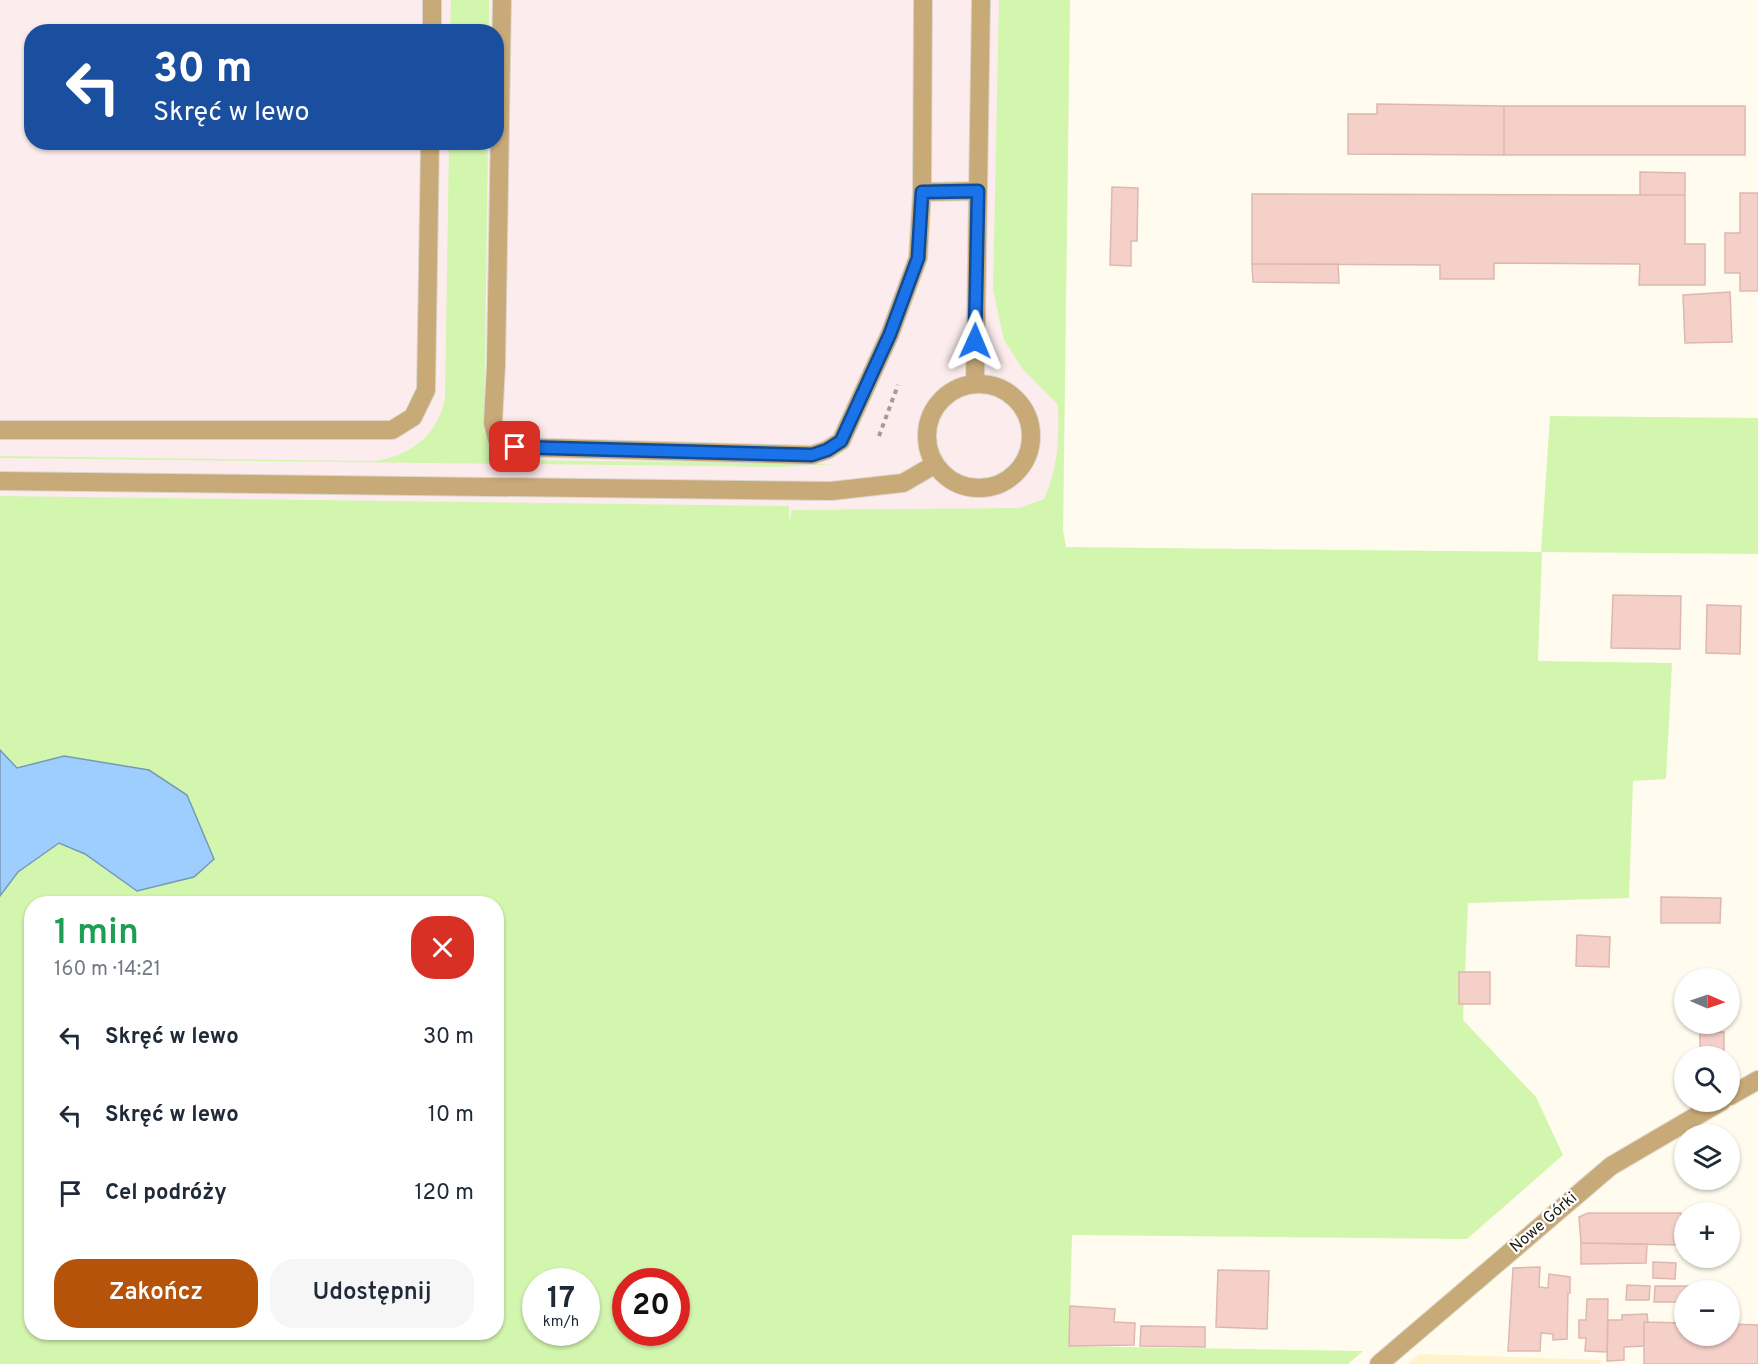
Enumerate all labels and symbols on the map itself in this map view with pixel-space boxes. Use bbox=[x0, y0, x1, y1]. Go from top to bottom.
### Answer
position arrow bbox=[943, 309, 1007, 373]
pin bbox=[489, 421, 540, 472]
north arrow bbox=[1674, 968, 1740, 1034]
street label: Nowe Górki bbox=[1506, 1188, 1582, 1258]
speed limit sign: 20 bbox=[612, 1268, 690, 1346]

